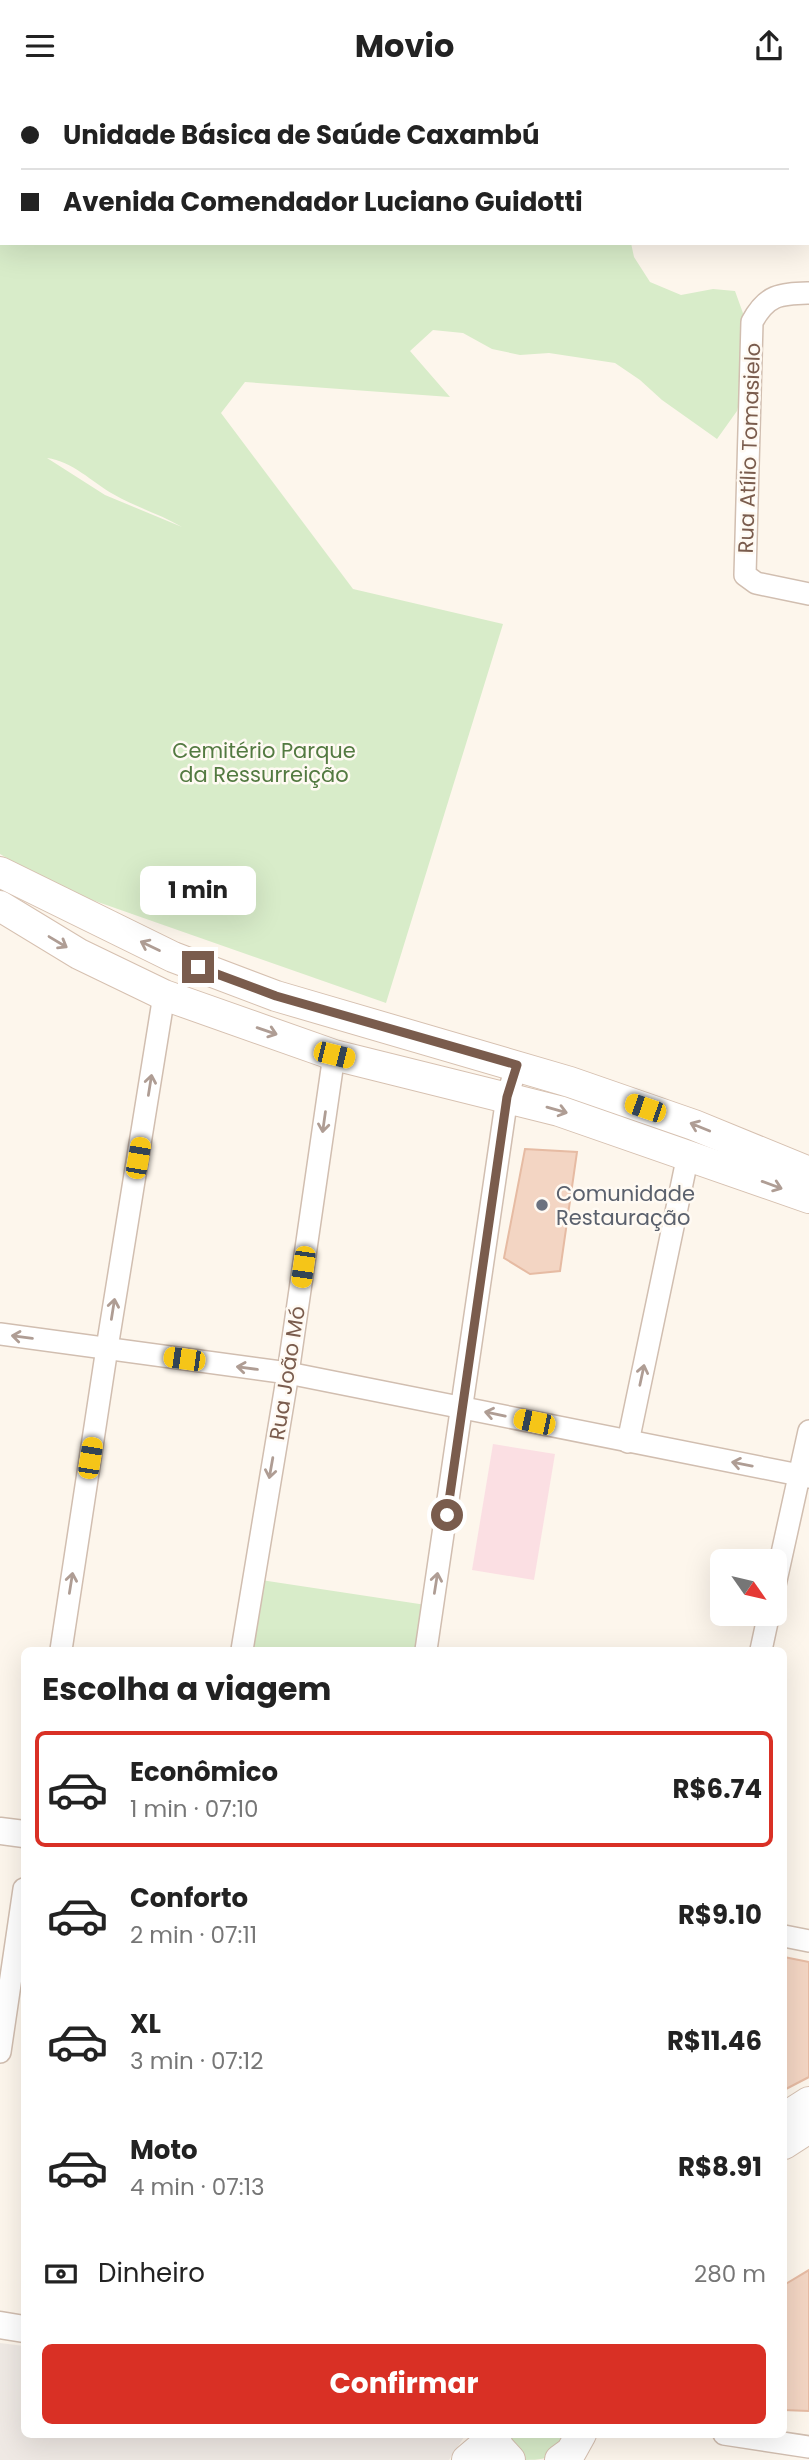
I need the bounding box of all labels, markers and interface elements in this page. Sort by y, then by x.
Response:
text: Movio [355,23,454,68]
icon: menu [21,27,59,65]
icon: share [750,27,788,65]
text: Unidade Básica de Saúde Caxambú [63,117,540,153]
text: Avenida Comendador Luciano Guidotti [63,184,583,220]
street label: Rua Atílio Tomasielo [731,342,767,554]
park label: Cemitério Parque da Ressurreição [172,736,356,789]
callout: 1 min [140,865,256,915]
text: 1 min [168,874,228,906]
one-way arrow [48,935,68,949]
one-way arrow [140,939,161,953]
route end [182,951,214,983]
one-way arrow [255,1026,277,1038]
car [312,1040,357,1070]
one-way arrow [144,1074,157,1097]
car [622,1091,669,1125]
one-way arrow [546,1105,568,1118]
one-way arrow [318,1110,331,1133]
one-way arrow [690,1120,712,1133]
car [125,1135,152,1181]
place label: Comunidade Restauração [556,1179,695,1232]
one-way arrow [761,1179,782,1192]
marker: Comunidade Restauração [534,1197,550,1213]
car [290,1245,317,1289]
one-way arrow [107,1299,120,1321]
street label: Rua João Mó [262,1304,312,1442]
one-way arrow [11,1330,34,1343]
car [162,1346,207,1372]
one-way arrow [236,1361,259,1374]
one-way arrow [636,1364,650,1387]
one-way arrow [484,1407,507,1420]
car [512,1407,557,1437]
car [77,1436,104,1480]
one-way arrow [264,1456,278,1479]
one-way arrow [731,1456,754,1470]
route start [431,1499,463,1531]
north arrow [710,1549,788,1626]
map controls [710,1549,787,1626]
one-way arrow [65,1572,78,1595]
one-way arrow [430,1572,443,1595]
text: Escolha a viagem [42,1666,331,1711]
text: Econômico [130,1754,278,1790]
icon: car [46,1758,109,1821]
text: R$6.74 [673,1771,762,1807]
text: 1 min · 07:10 [130,1793,258,1825]
text: Conforto [130,1880,248,1916]
icon: car [46,1884,109,1947]
text: R$9.10 [678,1897,762,1933]
text: 2 min · 07:11 [130,1919,257,1951]
text: XL [130,2006,161,2042]
icon: car [46,2010,109,2073]
text: R$11.46 [667,2023,762,2059]
text: 3 min · 07:12 [130,2045,263,2077]
text: Moto [130,2132,198,2168]
icon: car [46,2136,109,2199]
text: R$8.91 [678,2149,762,2185]
text: 4 min · 07:13 [130,2171,265,2203]
icon: cash [42,2255,80,2293]
text: Dinheiro [98,2255,205,2291]
text: 280 m [694,2258,766,2290]
button: Confirmar [42,2344,766,2424]

